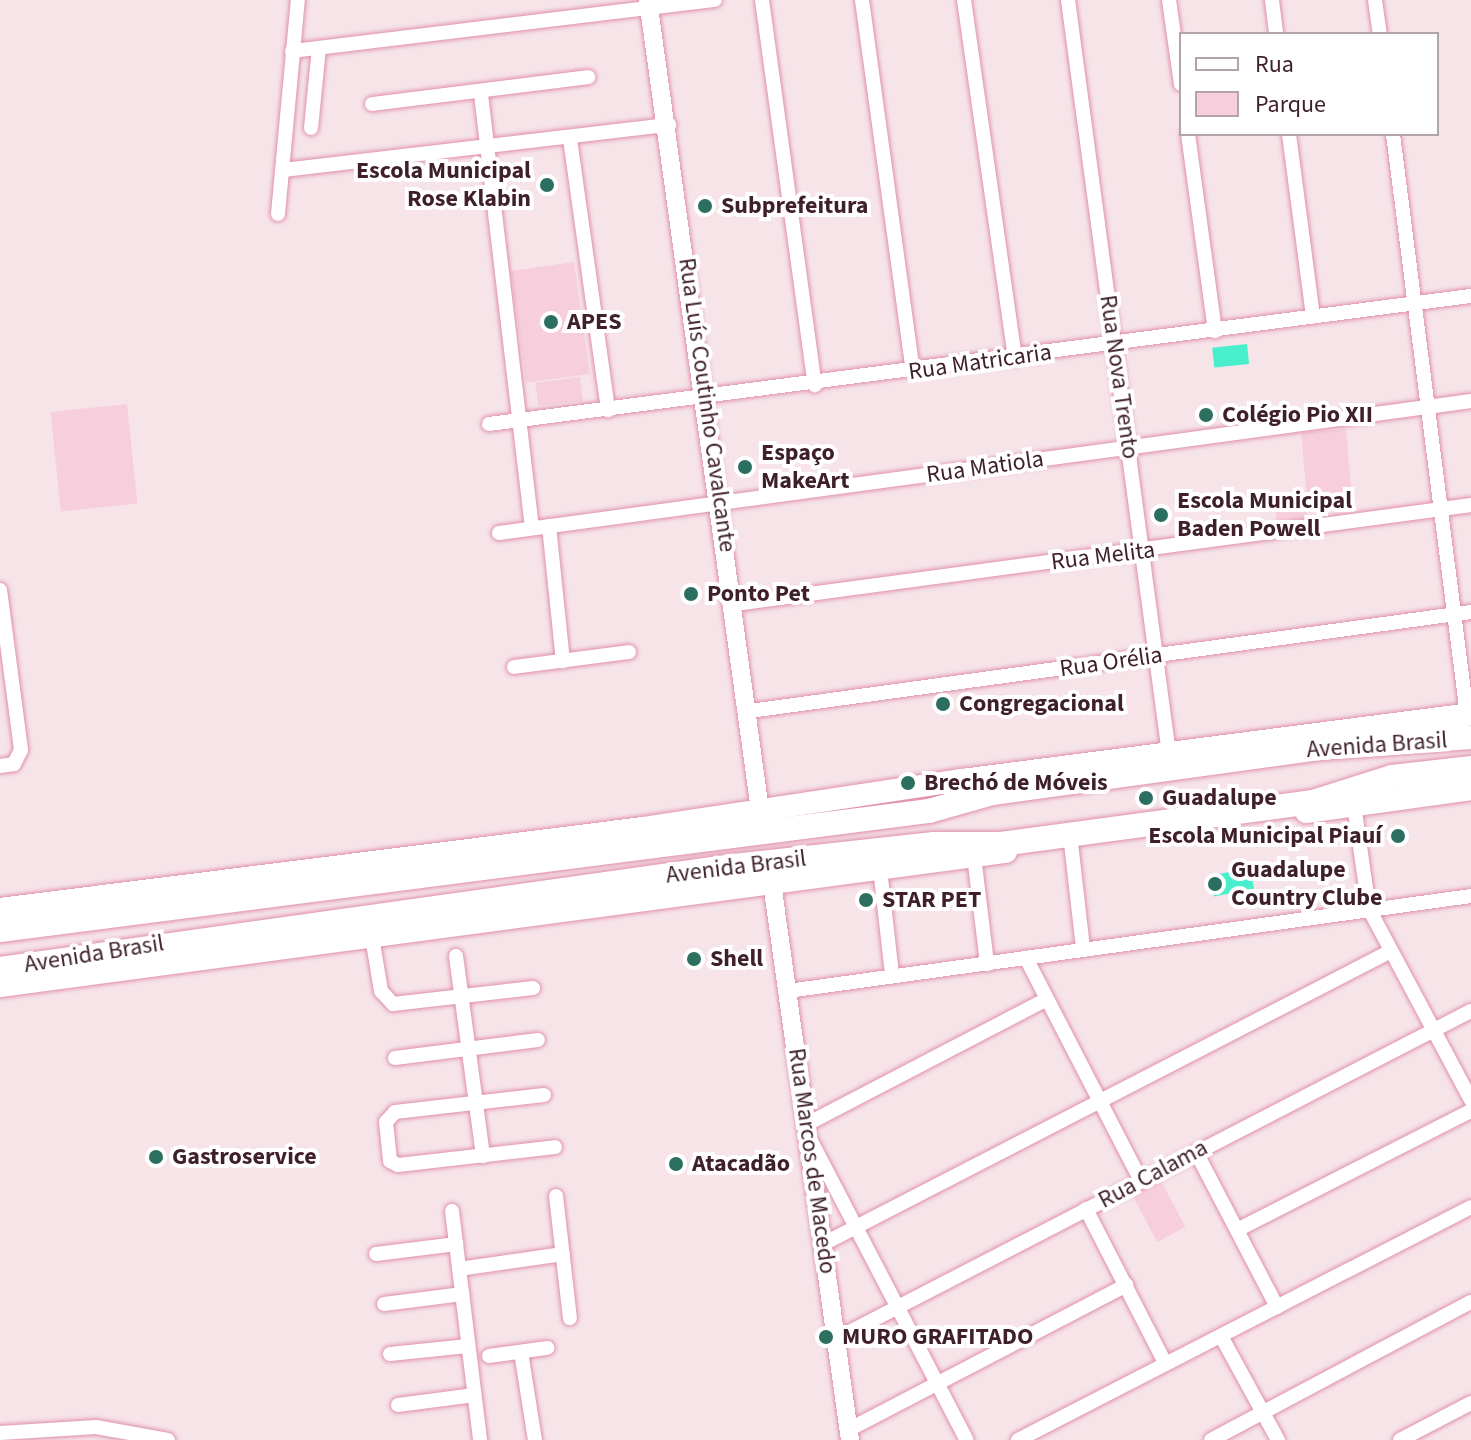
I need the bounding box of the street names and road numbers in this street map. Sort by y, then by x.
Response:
street label: Rua Luís Coutinho Cavalcante [672,256,742,554]
street label: Rua Nova Trento [1093,293,1145,461]
street label: Rua Matricaria [907,338,1053,386]
street label: Rua Matiola [925,445,1045,489]
street label: Rua Melita [1049,535,1157,577]
street label: Rua Orélia [1058,641,1164,683]
street label: Avenida Brasil [1306,726,1448,764]
street label: Avenida Brasil [664,844,808,890]
street label: Avenida Brasil [22,929,166,979]
street label: Rua Marcos de Macedo [782,1046,842,1276]
street label: Rua Calama [1093,1133,1213,1215]

